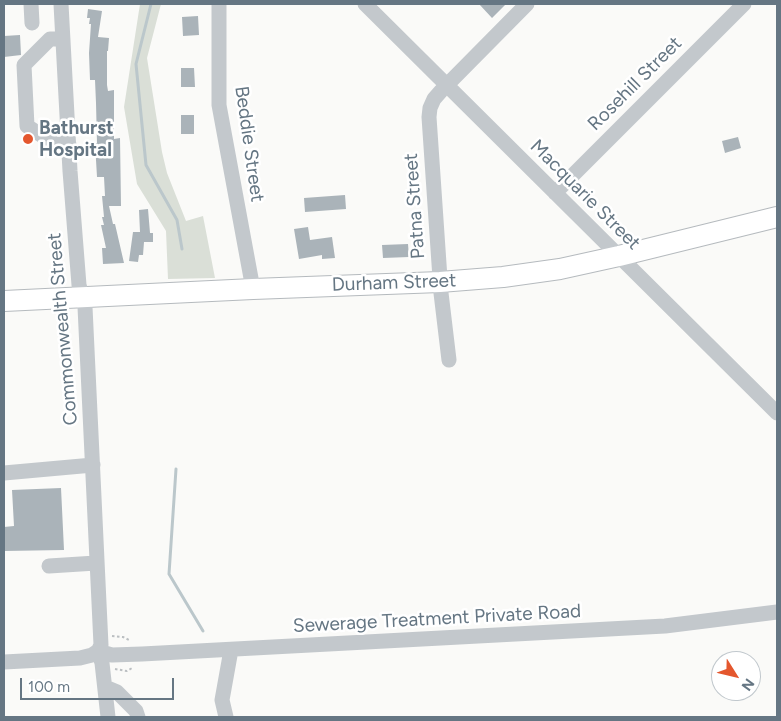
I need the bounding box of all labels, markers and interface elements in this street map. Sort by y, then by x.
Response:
street label: Rosehill Street [583,32,687,136]
street label: Beddie Street [230,85,268,203]
place label: Bathurst Hospital [39,117,114,161]
marker: Bathurst Hospital [21,132,35,146]
street label: Macquarie Street [525,135,645,255]
street label: Patna Street [400,152,430,260]
street label: Commonwealth Street [43,232,83,426]
street label: Durham Street [331,269,457,297]
street label: Sewerage Treatment Private Road [292,600,582,638]
north arrow [711,651,761,701]
scale bar [22,668,176,700]
text: N [738,675,758,694]
text: 100 m [28,678,70,696]

